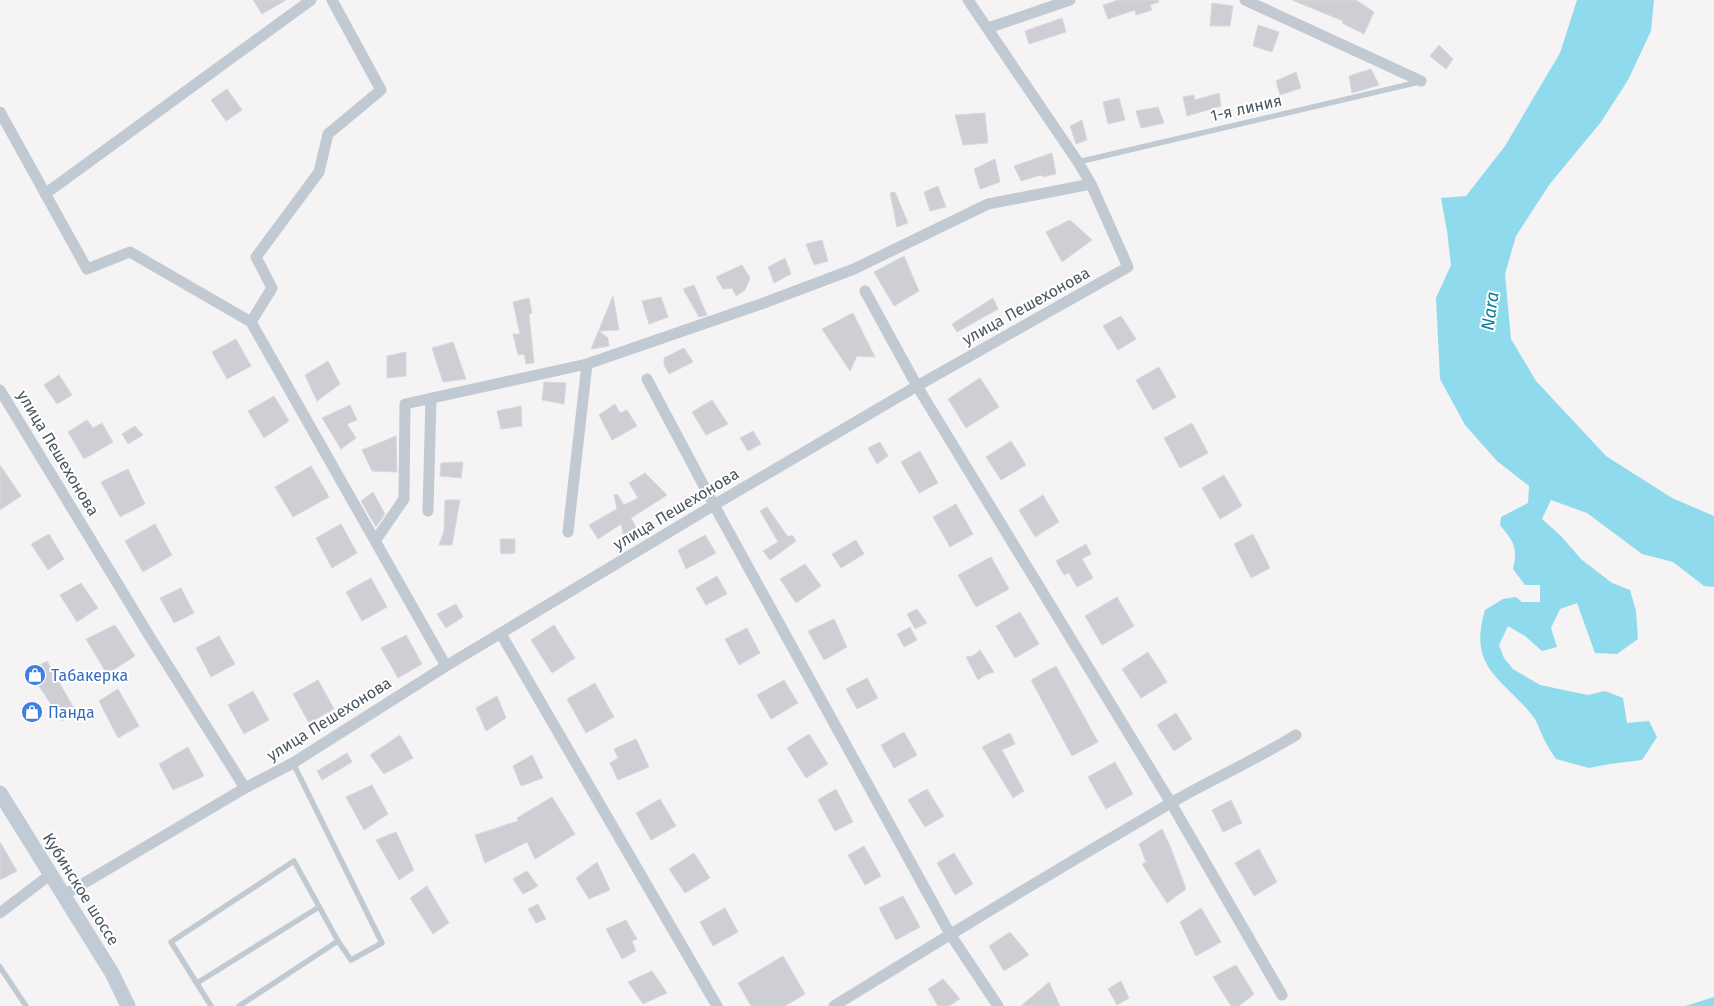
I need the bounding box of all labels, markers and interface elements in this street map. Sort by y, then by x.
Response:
street label: 1-я линия [1208,91,1284,125]
street label: улица Пешехонова [959,263,1093,349]
water label: Nara [1476,290,1504,332]
street label: улица Пешехонова [13,387,103,519]
street label: улица Пешехонова [610,464,742,554]
shop icon: Табакерка [23,663,47,687]
place label: Табакерка [51,666,128,685]
street label: улица Пешехонова [263,673,395,765]
shop icon: Панда [20,700,44,724]
place label: Панда [48,703,95,722]
street label: Кубинское шоссе [39,829,123,949]

